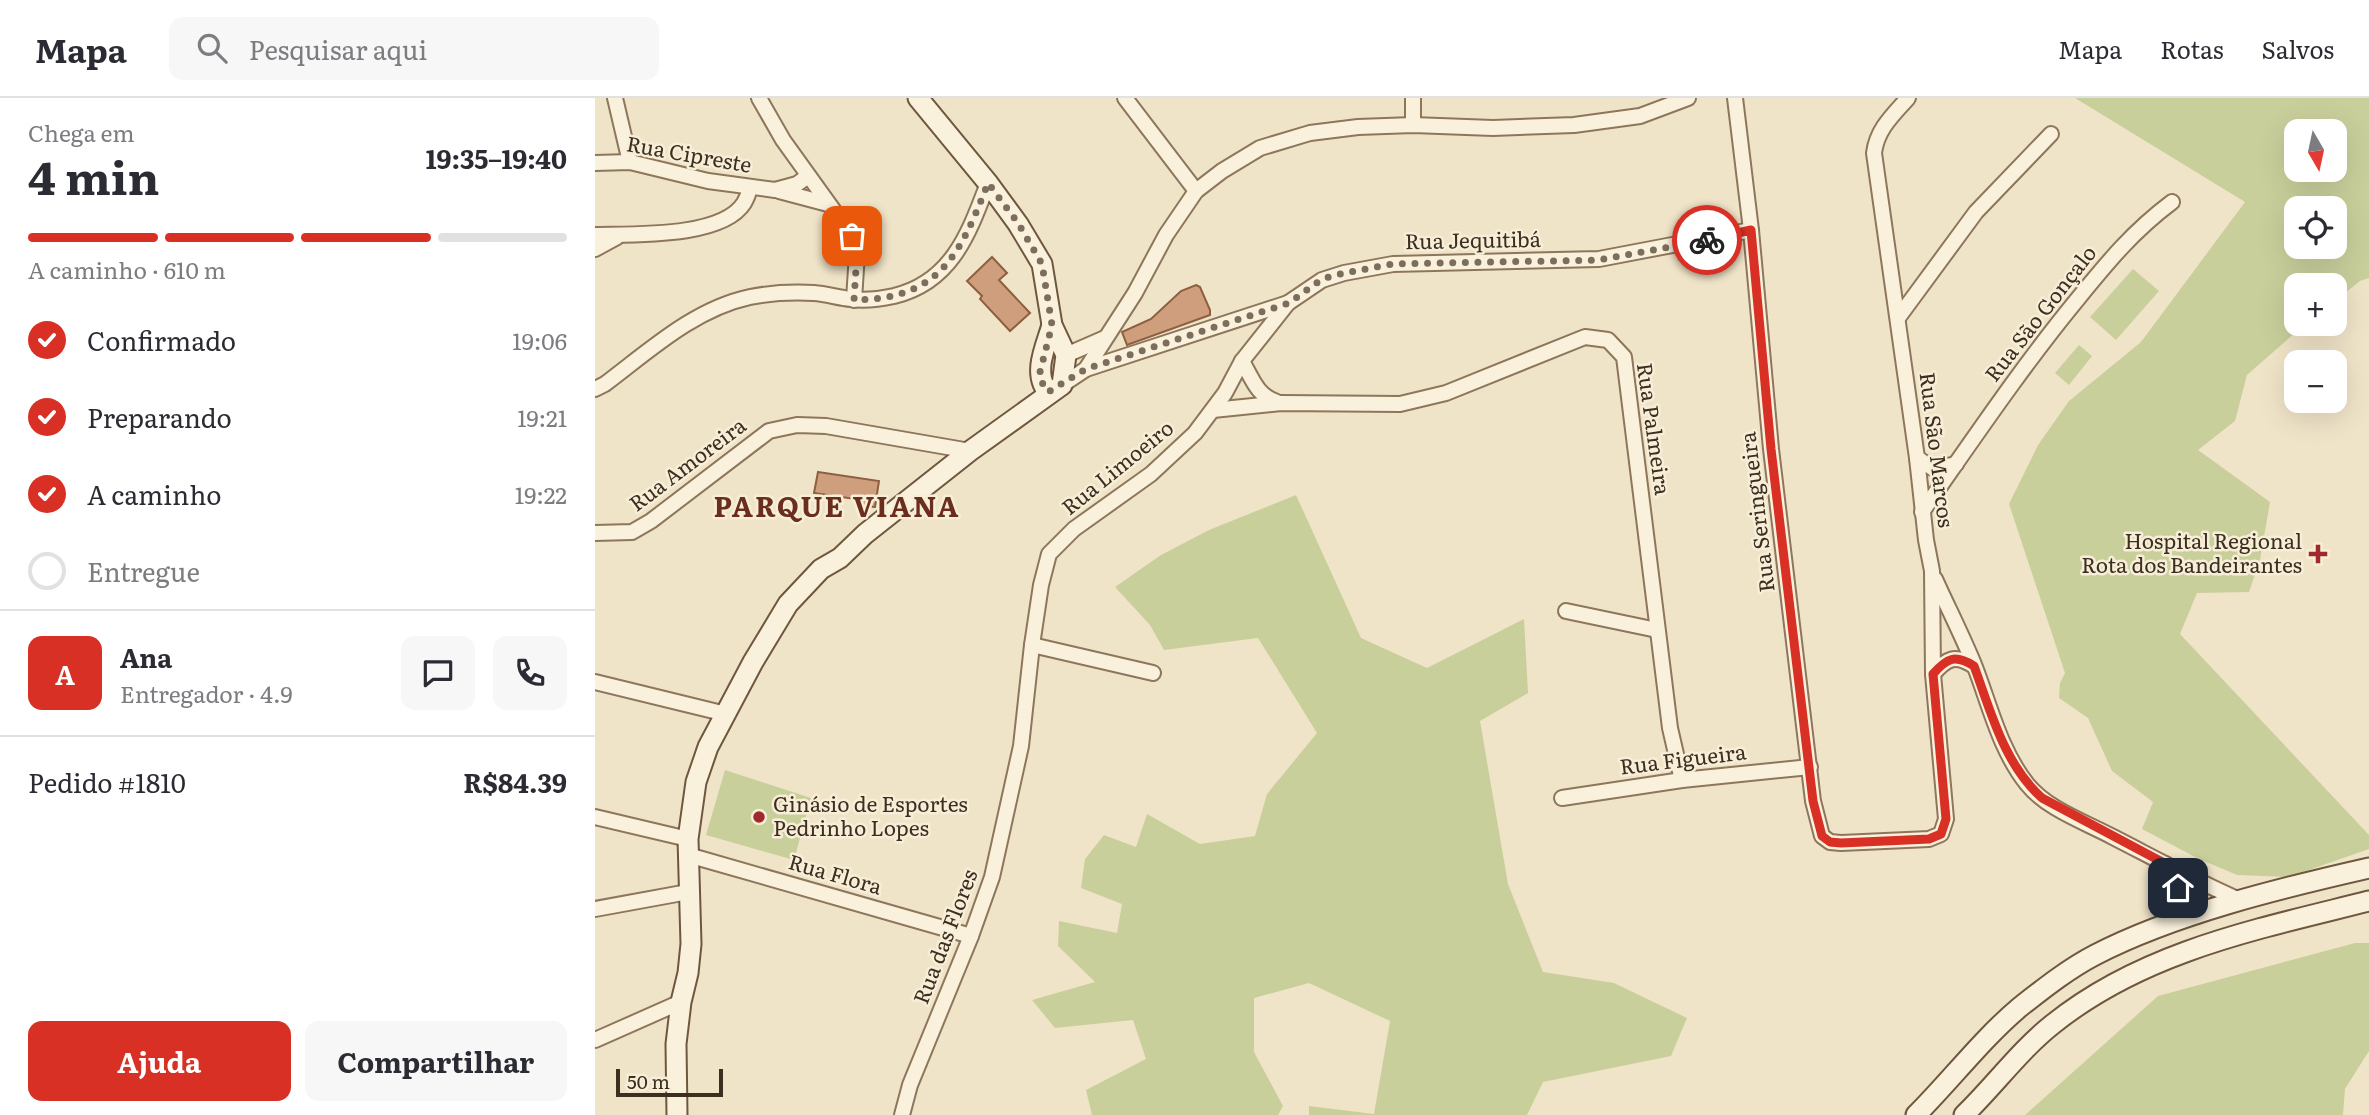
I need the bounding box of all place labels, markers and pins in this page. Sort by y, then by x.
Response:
pin [822,206,882,266]
place label: Hospital Regional Rota dos Bandeirantes [2081,524,2302,579]
marker: Hospital Regional Rota dos Bandeirantes [2308,544,2328,564]
place label: Ginásio de Esportes Pedrinho Lopes [773,787,968,842]
marker: Ginásio de Esportes Pedrinho Lopes [751,809,767,825]
pin [2148,858,2208,918]

